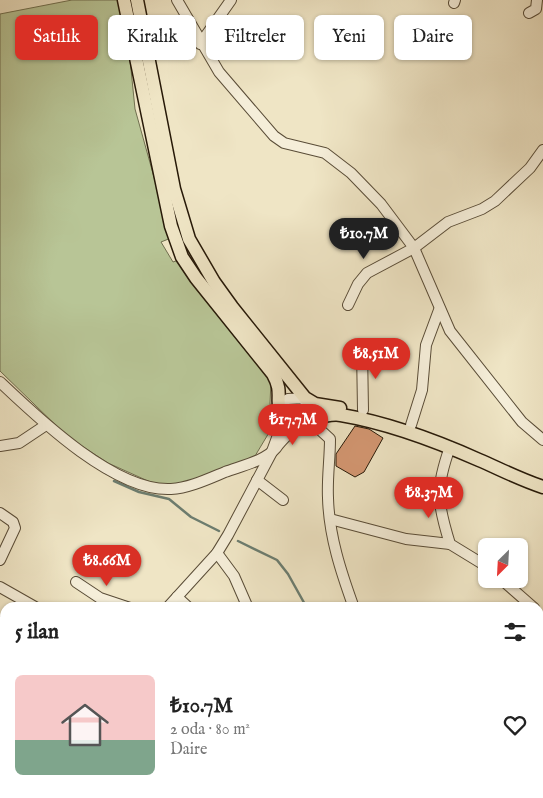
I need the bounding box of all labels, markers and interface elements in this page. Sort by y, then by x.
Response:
chip: Satılık [15,15,98,60]
chip: Kiralık [108,15,196,60]
chip: Filtreler [206,15,304,60]
chip: Yeni [314,15,384,60]
chip: Daire [394,15,472,60]
pin: ₺10.7M [323,218,405,260]
text: ₺10.7M [340,224,388,244]
pin: ₺8.51M [335,338,417,380]
text: ₺8.51M [353,344,399,364]
pin: ₺17.7M [252,404,334,446]
text: ₺17.7M [269,410,317,430]
pin: ₺8.37M [388,476,470,519]
text: ₺8.37M [405,483,453,503]
north arrow [478,538,528,588]
map controls [478,538,528,588]
pin: ₺8.66M [66,544,148,587]
text: ₺8.66M [83,551,131,571]
icon: filters [501,618,529,646]
text: 5 ilan [15,619,59,646]
text: ₺10.7M [170,693,233,720]
icon: home [55,695,115,755]
icon: heart [501,711,529,739]
text: 2 oda · 80 m² [170,720,250,740]
text: Daire [170,740,207,760]

